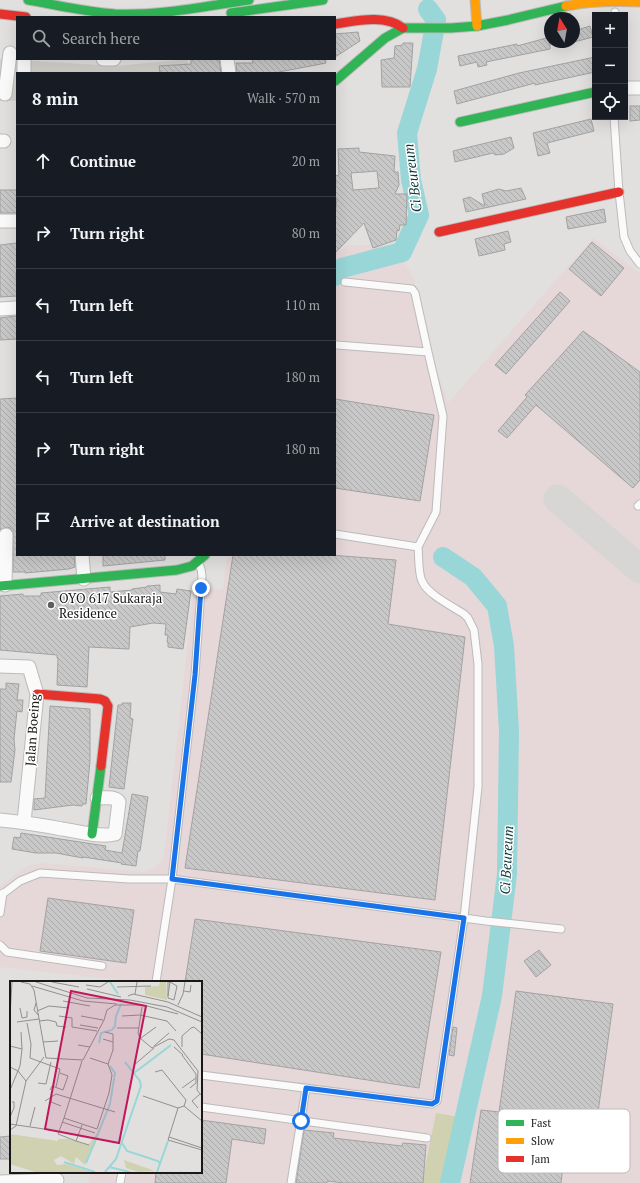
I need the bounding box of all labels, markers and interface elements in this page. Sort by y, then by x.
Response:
north arrow [544,12,580,48]
map controls [592,12,628,120]
button: + [592,12,628,48]
search box [16,16,336,60]
icon: search [30,27,52,49]
text: Search here [62,28,140,48]
button: − [592,48,628,84]
button: locate [592,84,628,120]
text: 8 min [32,87,79,110]
text: Walk · 570 m [247,89,320,107]
water label: Ci Beureum [398,143,426,213]
icon: ahead [32,150,54,172]
text: Continue [70,151,136,171]
text: 20 m [292,152,320,170]
icon: right [32,222,54,244]
text: Turn right [70,223,145,243]
text: 80 m [292,224,320,242]
icon: left [32,294,54,316]
text: Turn left [70,295,134,315]
text: 110 m [285,296,320,314]
icon: left [32,366,54,388]
text: Turn left [70,367,134,387]
text: 180 m [285,368,320,386]
icon: right [32,438,54,460]
text: Turn right [70,439,145,459]
text: 180 m [285,440,320,458]
icon: arrive [32,510,54,532]
text: Arrive at destination [70,511,220,531]
route end [192,579,210,597]
place label: OYO 617 Sukaraja Residence [59,589,163,622]
marker: OYO 617 Sukaraja Residence [46,600,56,610]
street label: Jalan Boeing [20,693,44,767]
water label: Ci Beureum [495,825,517,895]
inset map [10,981,202,1173]
legend [498,1109,630,1173]
route start [292,1112,310,1130]
text: Fast [531,1116,551,1130]
text: Slow [531,1134,555,1148]
text: Jam [531,1152,550,1166]

